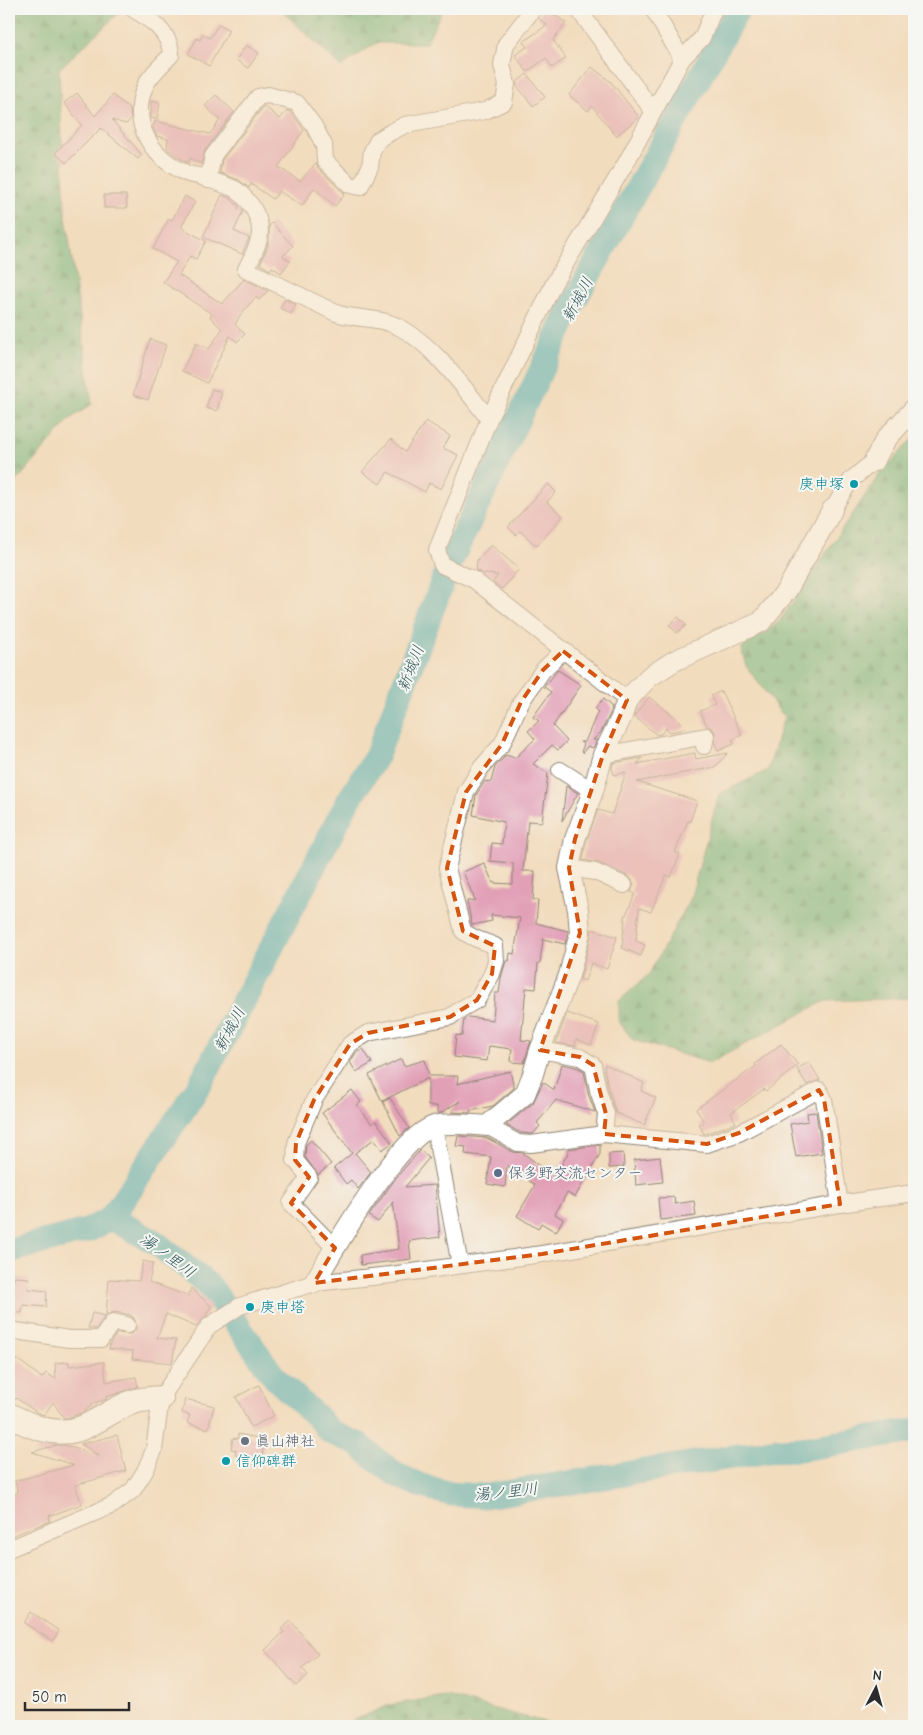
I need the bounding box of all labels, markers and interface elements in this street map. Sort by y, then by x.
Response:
water label: 新城川 [559,274,597,325]
place label: 庚申塚 [799,475,844,493]
marker: 庚申塚 [848,478,860,490]
water label: 新城川 [394,643,428,694]
water label: 新城川 [211,1004,249,1055]
place label: 保多野交流センター [508,1164,642,1182]
marker: 保多野交流センター [492,1167,504,1179]
water label: 湯ノ里川 [136,1230,199,1282]
place label: 庚申塔 [260,1298,305,1316]
marker: 庚申塔 [244,1301,256,1313]
place label: 眞山神社 [255,1432,315,1450]
marker: 眞山神社 [239,1435,251,1447]
place label: 信仰碑群 [236,1452,296,1470]
marker: 信仰碑群 [220,1455,232,1467]
water label: 湯ノ里川 [473,1480,539,1504]
north arrow [850,1662,900,1712]
text: N [872,1667,883,1684]
scale bar [25,1680,129,1712]
text: 50 m [32,1688,67,1706]

